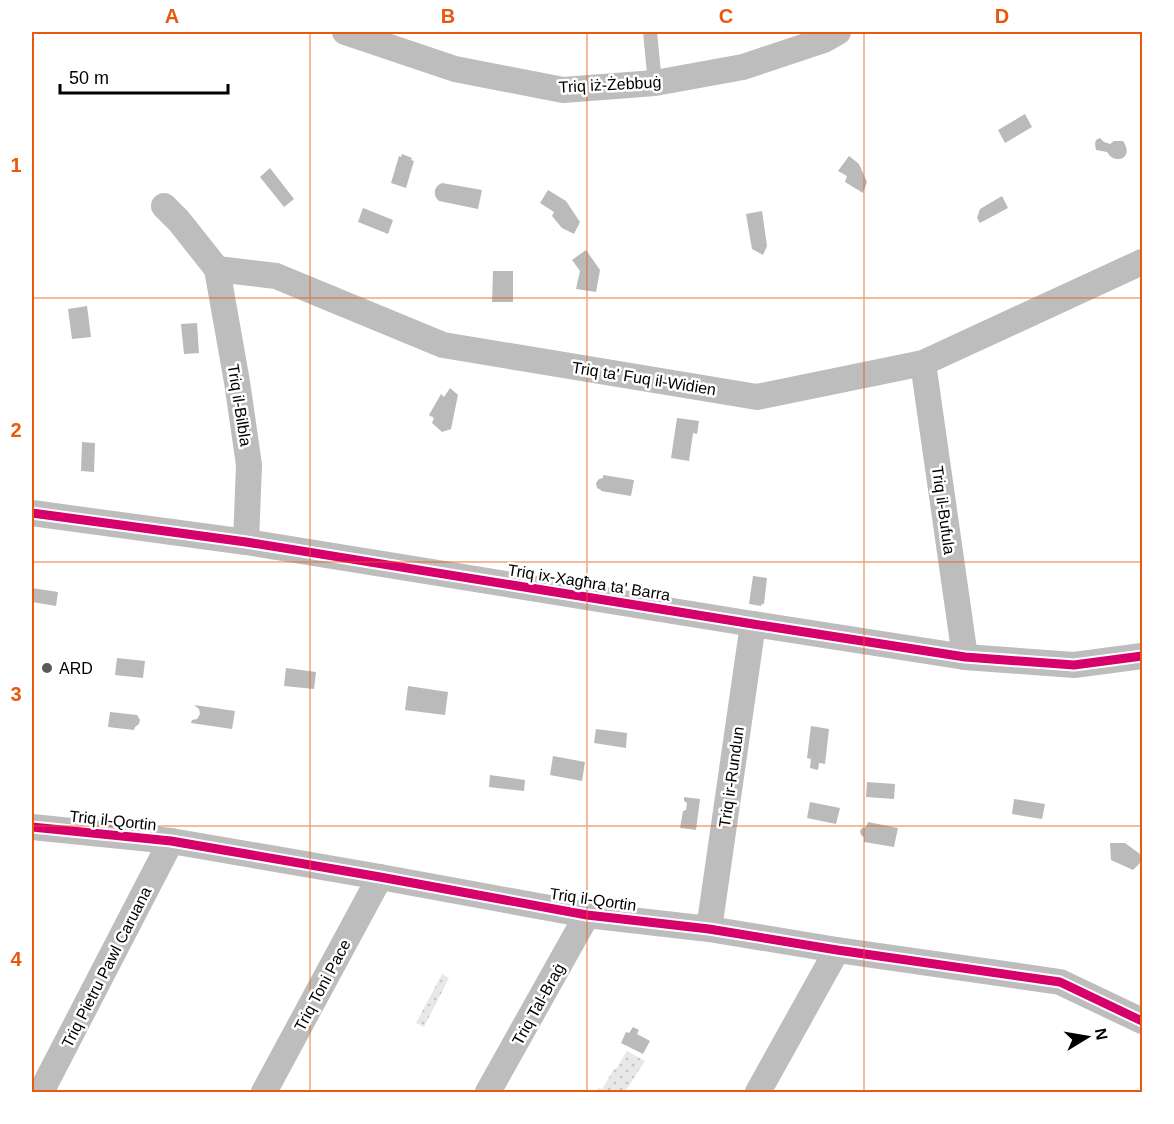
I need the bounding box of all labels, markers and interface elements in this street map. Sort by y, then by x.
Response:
text: A [165,5,179,27]
text: B [441,5,455,27]
text: C [719,5,733,27]
text: D [995,5,1009,27]
scale bar [60,57,228,95]
text: 50 m [69,68,109,88]
street label: Triq iż-Żebbuġ [558,72,662,96]
text: 1 [10,154,22,176]
street label: Triq ta' Fuq il-Widien [571,359,717,398]
street label: Triq il-Bilbla [225,363,254,447]
text: 2 [10,419,22,441]
street label: Triq il-Bufula [929,465,958,556]
street label: Triq ix-Xagħra ta' Barra [506,561,671,604]
place label: ARD [59,660,93,677]
marker: ARD [40,661,54,675]
text: 3 [10,683,22,705]
street label: Triq ir-Rundun [716,726,747,829]
street label: Triq il-Qortin [69,807,157,834]
street label: Triq Pietru Pawl Caruana [58,884,155,1050]
street label: Triq il-Qortin [548,885,637,914]
street label: Triq Toni Pace [291,936,354,1034]
text: 4 [10,948,22,970]
street label: Triq Tal-Braġ [509,960,568,1048]
north arrow [1057,1007,1117,1067]
text: N [1092,1027,1111,1042]

